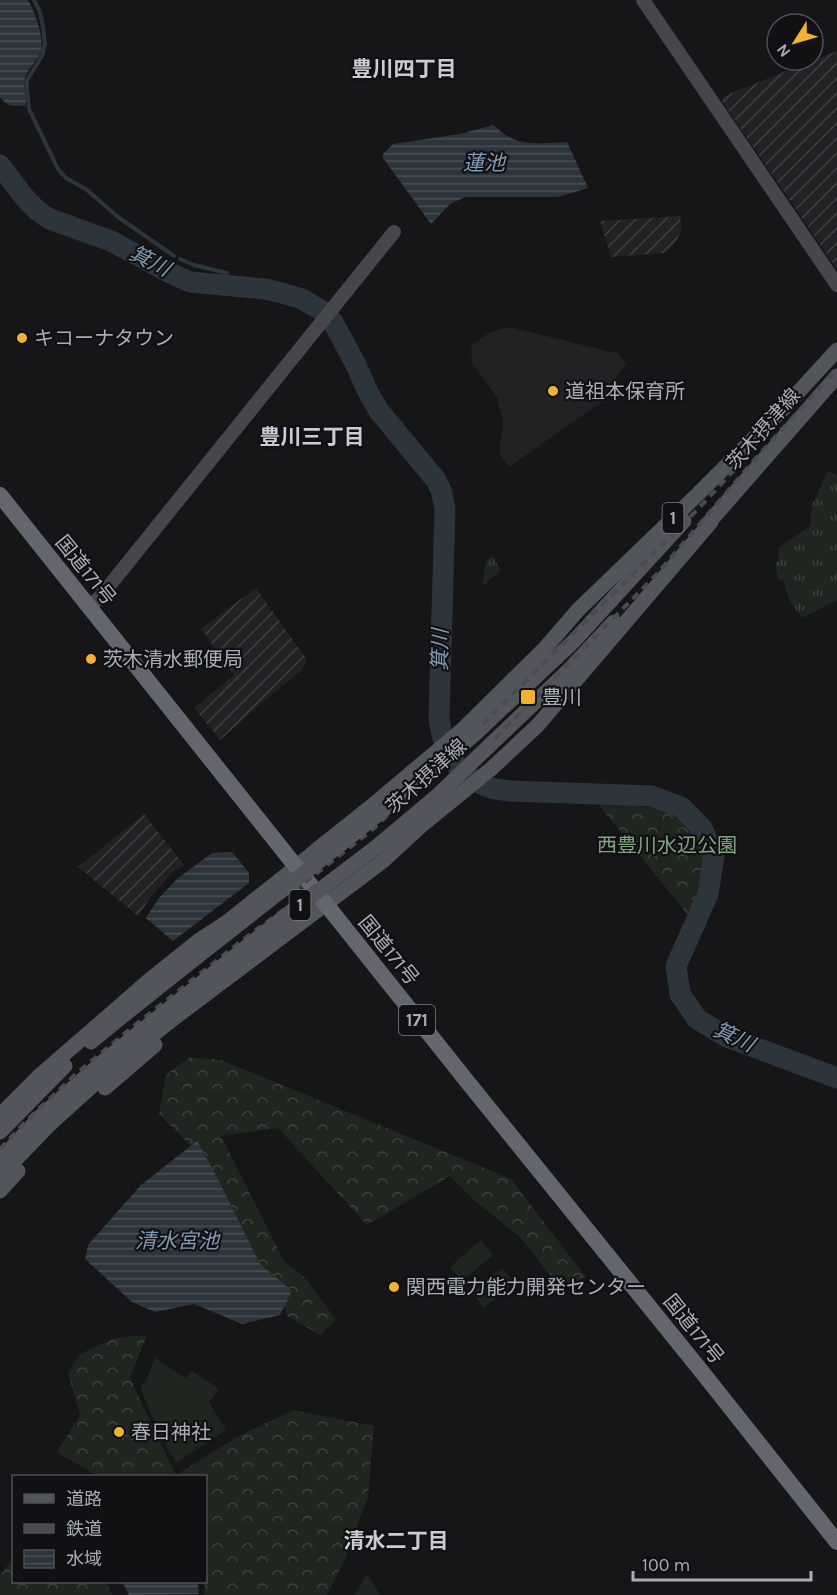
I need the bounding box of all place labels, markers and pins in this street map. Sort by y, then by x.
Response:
place label: キコーナタウン [34,327,174,350]
marker: キコーナタウン [15,331,29,345]
place label: 道祖本保育所 [565,380,685,403]
marker: 道祖本保育所 [546,384,560,398]
place label: 茨木清水郵便局 [103,648,243,671]
marker: 茨木清水郵便局 [84,652,98,666]
place label: 豊川 [542,686,582,709]
marker: 豊川 [519,688,537,706]
place label: 関西電力能力開発センター [406,1276,646,1299]
marker: 関西電力能力開発センター [387,1280,401,1294]
place label: 春日神社 [131,1421,211,1444]
marker: 春日神社 [112,1425,126,1439]

